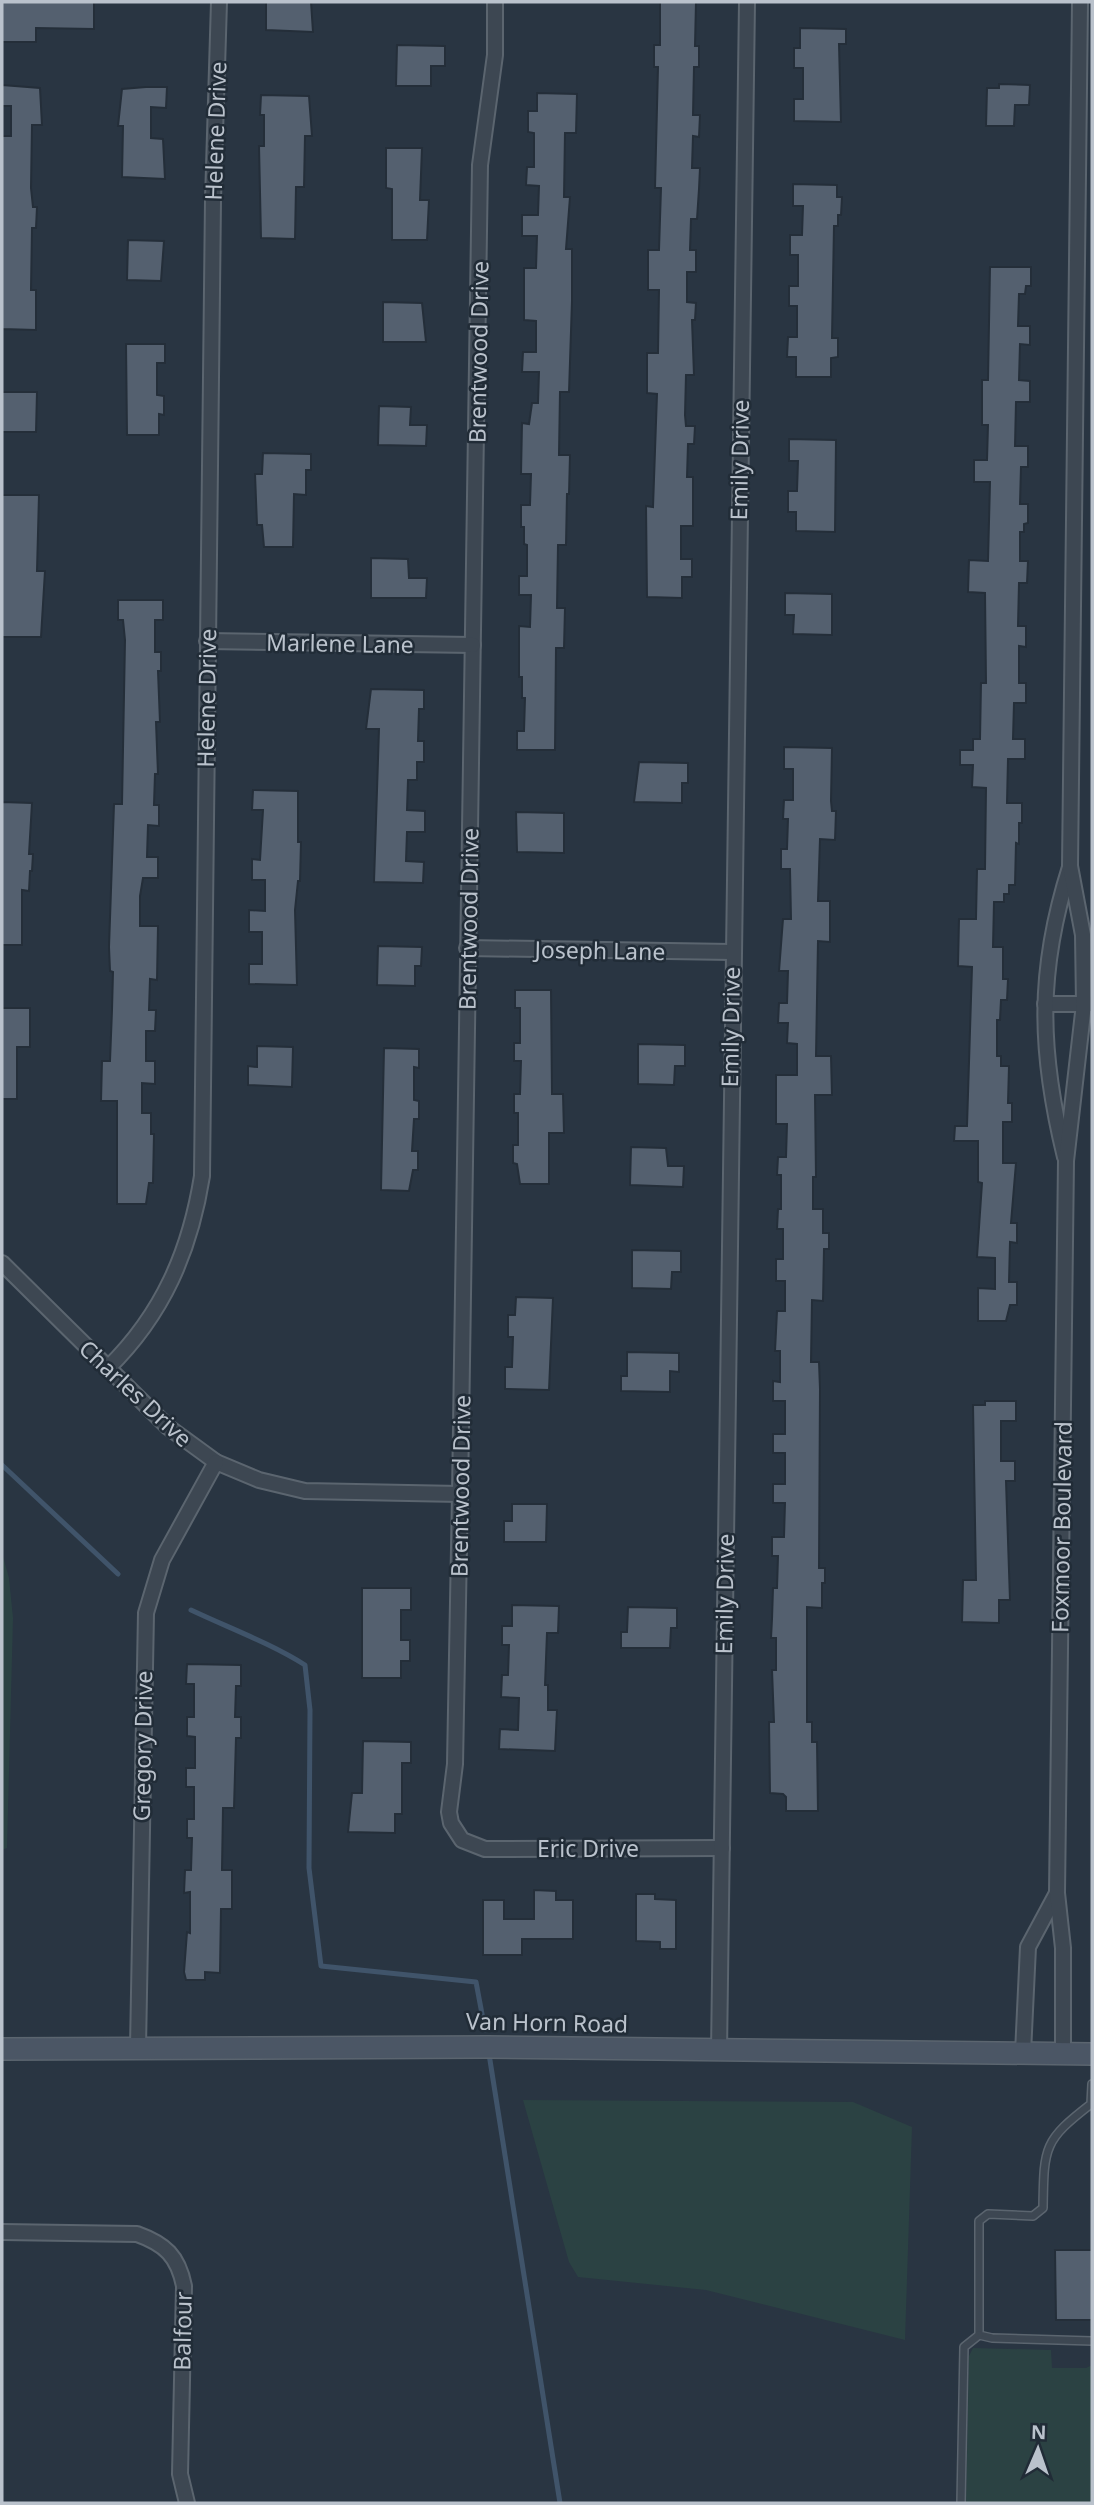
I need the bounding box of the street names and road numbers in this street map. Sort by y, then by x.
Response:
street label: Helene Drive [197,61,233,201]
street label: Brentwood Drive [460,261,496,443]
street label: Emily Drive [722,399,756,521]
street label: Marlene Lane [266,626,414,660]
street label: Helene Drive [189,628,223,768]
street label: Brentwood Drive [450,828,486,1010]
street label: Joseph Lane [532,933,666,967]
street label: Emily Drive [713,966,747,1088]
street label: Charles Drive [72,1332,200,1454]
street label: Brentwood Drive [442,1395,478,1577]
street label: Foxmoor Boulevard [1043,1421,1079,1633]
street label: Emily Drive [707,1533,741,1655]
street label: Gregory Drive [125,1670,159,1822]
street label: Eric Drive [537,1832,639,1864]
street label: Van Horn Road [466,2005,628,2039]
street label: Balfour [165,2291,199,2371]

